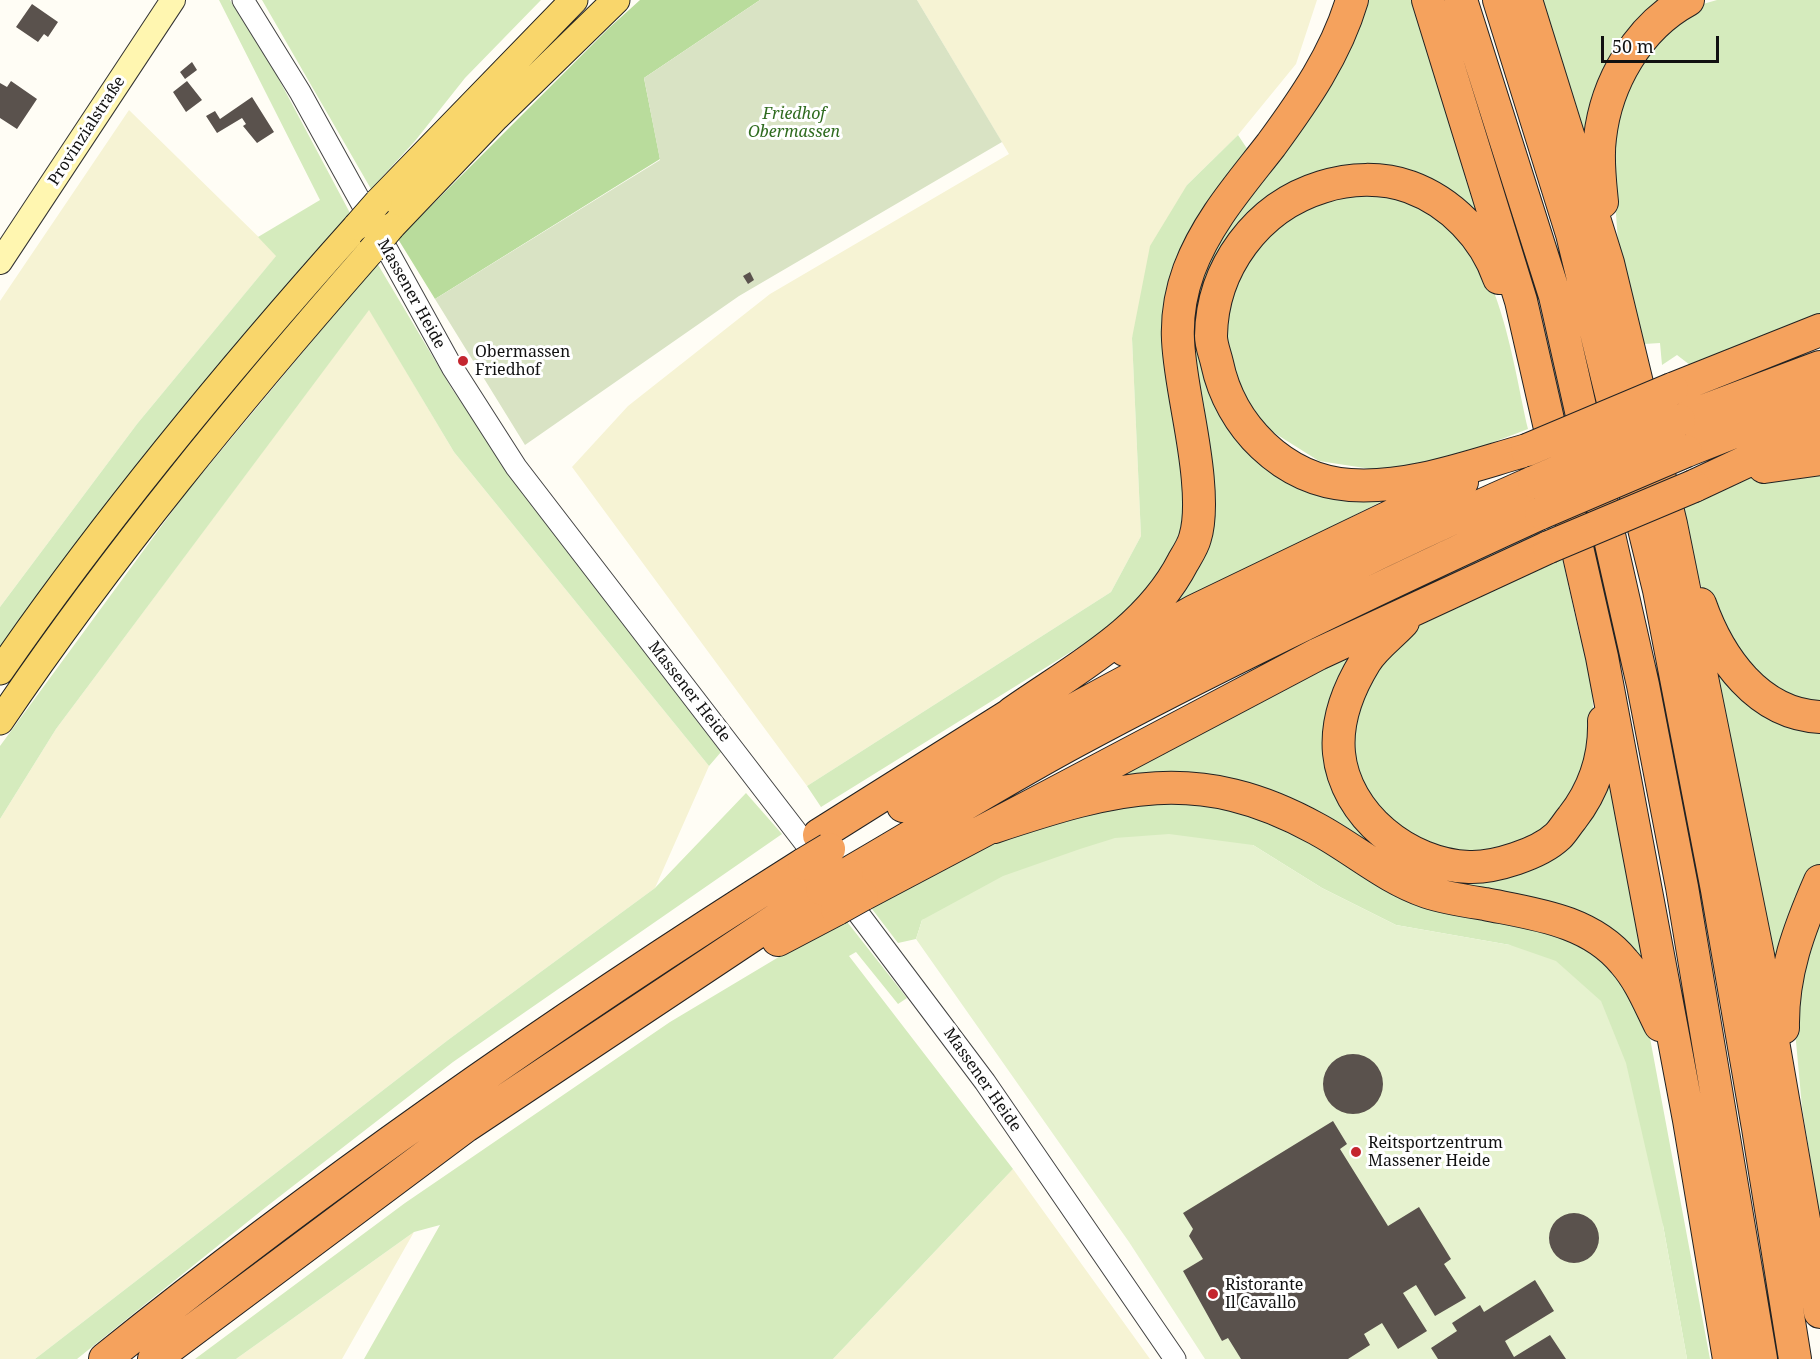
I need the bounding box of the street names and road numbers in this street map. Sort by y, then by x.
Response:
street label: Provinzialstraße [45,73,129,189]
street label: Massener Heide [373,236,449,352]
street label: Massener Heide [644,638,734,746]
street label: Massener Heide [939,1024,1025,1136]

